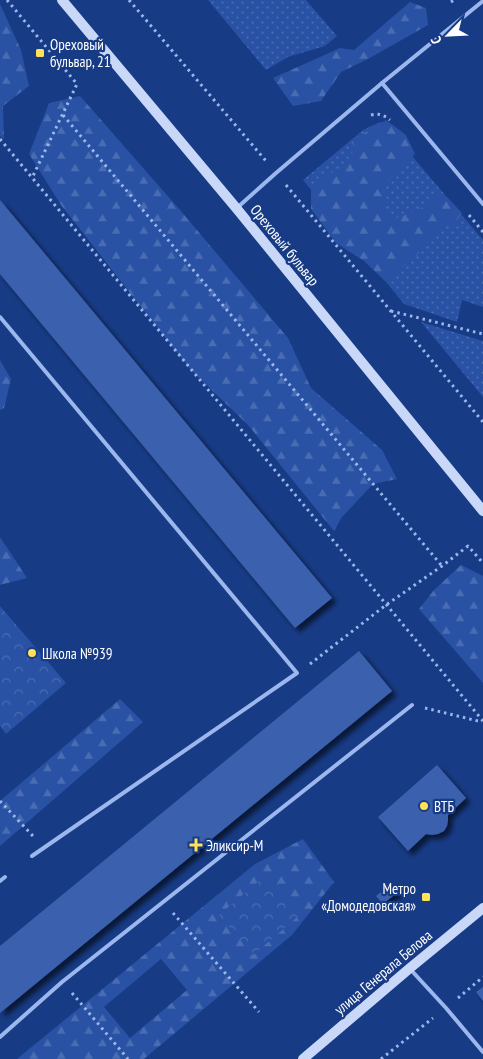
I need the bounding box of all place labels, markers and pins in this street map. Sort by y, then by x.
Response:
place label: Ореховый бульвар, 21 [50,35,111,71]
marker: Ореховый бульвар, 21 [34,47,46,59]
place label: Школа №939 [42,644,113,663]
marker: Школа №939 [26,647,38,659]
place label: ВТБ [434,797,454,816]
marker: ВТБ [418,800,430,812]
place label: Эликсир-М [206,836,263,855]
marker: Эликсир-М [190,839,202,851]
place label: Метро «Домодедовская» [321,879,416,915]
marker: Метро «Домодедовская» [420,891,432,903]

